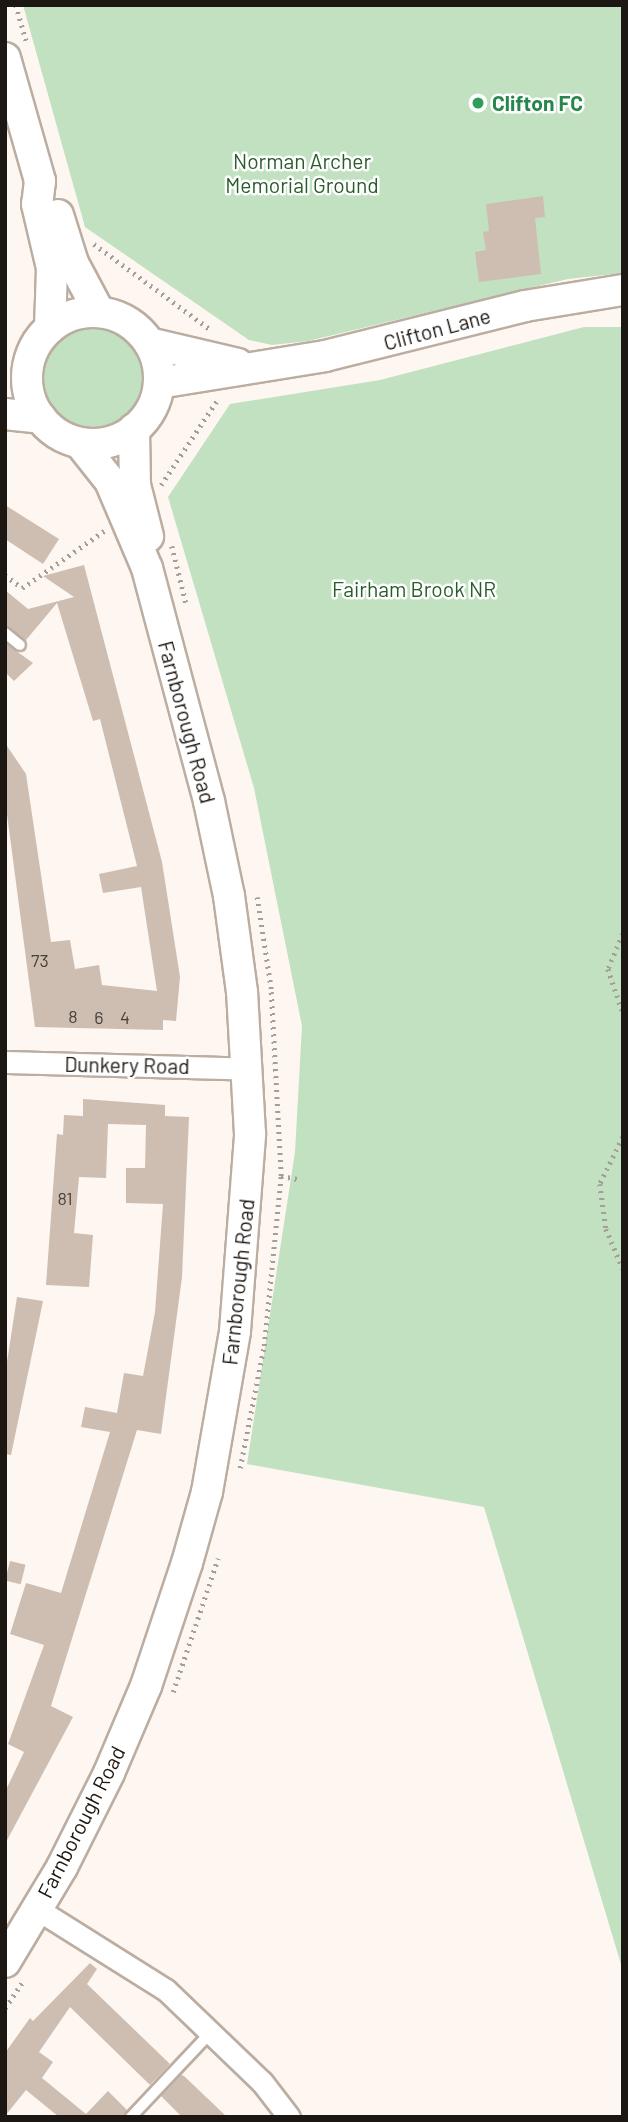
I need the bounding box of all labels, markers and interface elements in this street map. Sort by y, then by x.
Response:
place label: Clifton FC [492,90,583,116]
marker: Clifton FC [470,95,486,111]
park label: Norman Archer Memorial Ground [225,148,379,198]
street label: Clifton Lane [381,303,493,355]
park label: Fairham Brook NR [332,576,496,602]
street label: Farnborough Road [153,638,221,806]
house number: 73 [31,949,49,971]
house number: 8 [68,1005,78,1027]
house number: 6 [94,1006,104,1028]
house number: 4 [120,1006,130,1028]
street label: Dunkery Road [64,1051,190,1079]
house number: 81 [57,1187,73,1209]
street label: Farnborough Road [217,1198,259,1366]
street label: Farnborough Road [32,1742,130,1902]

